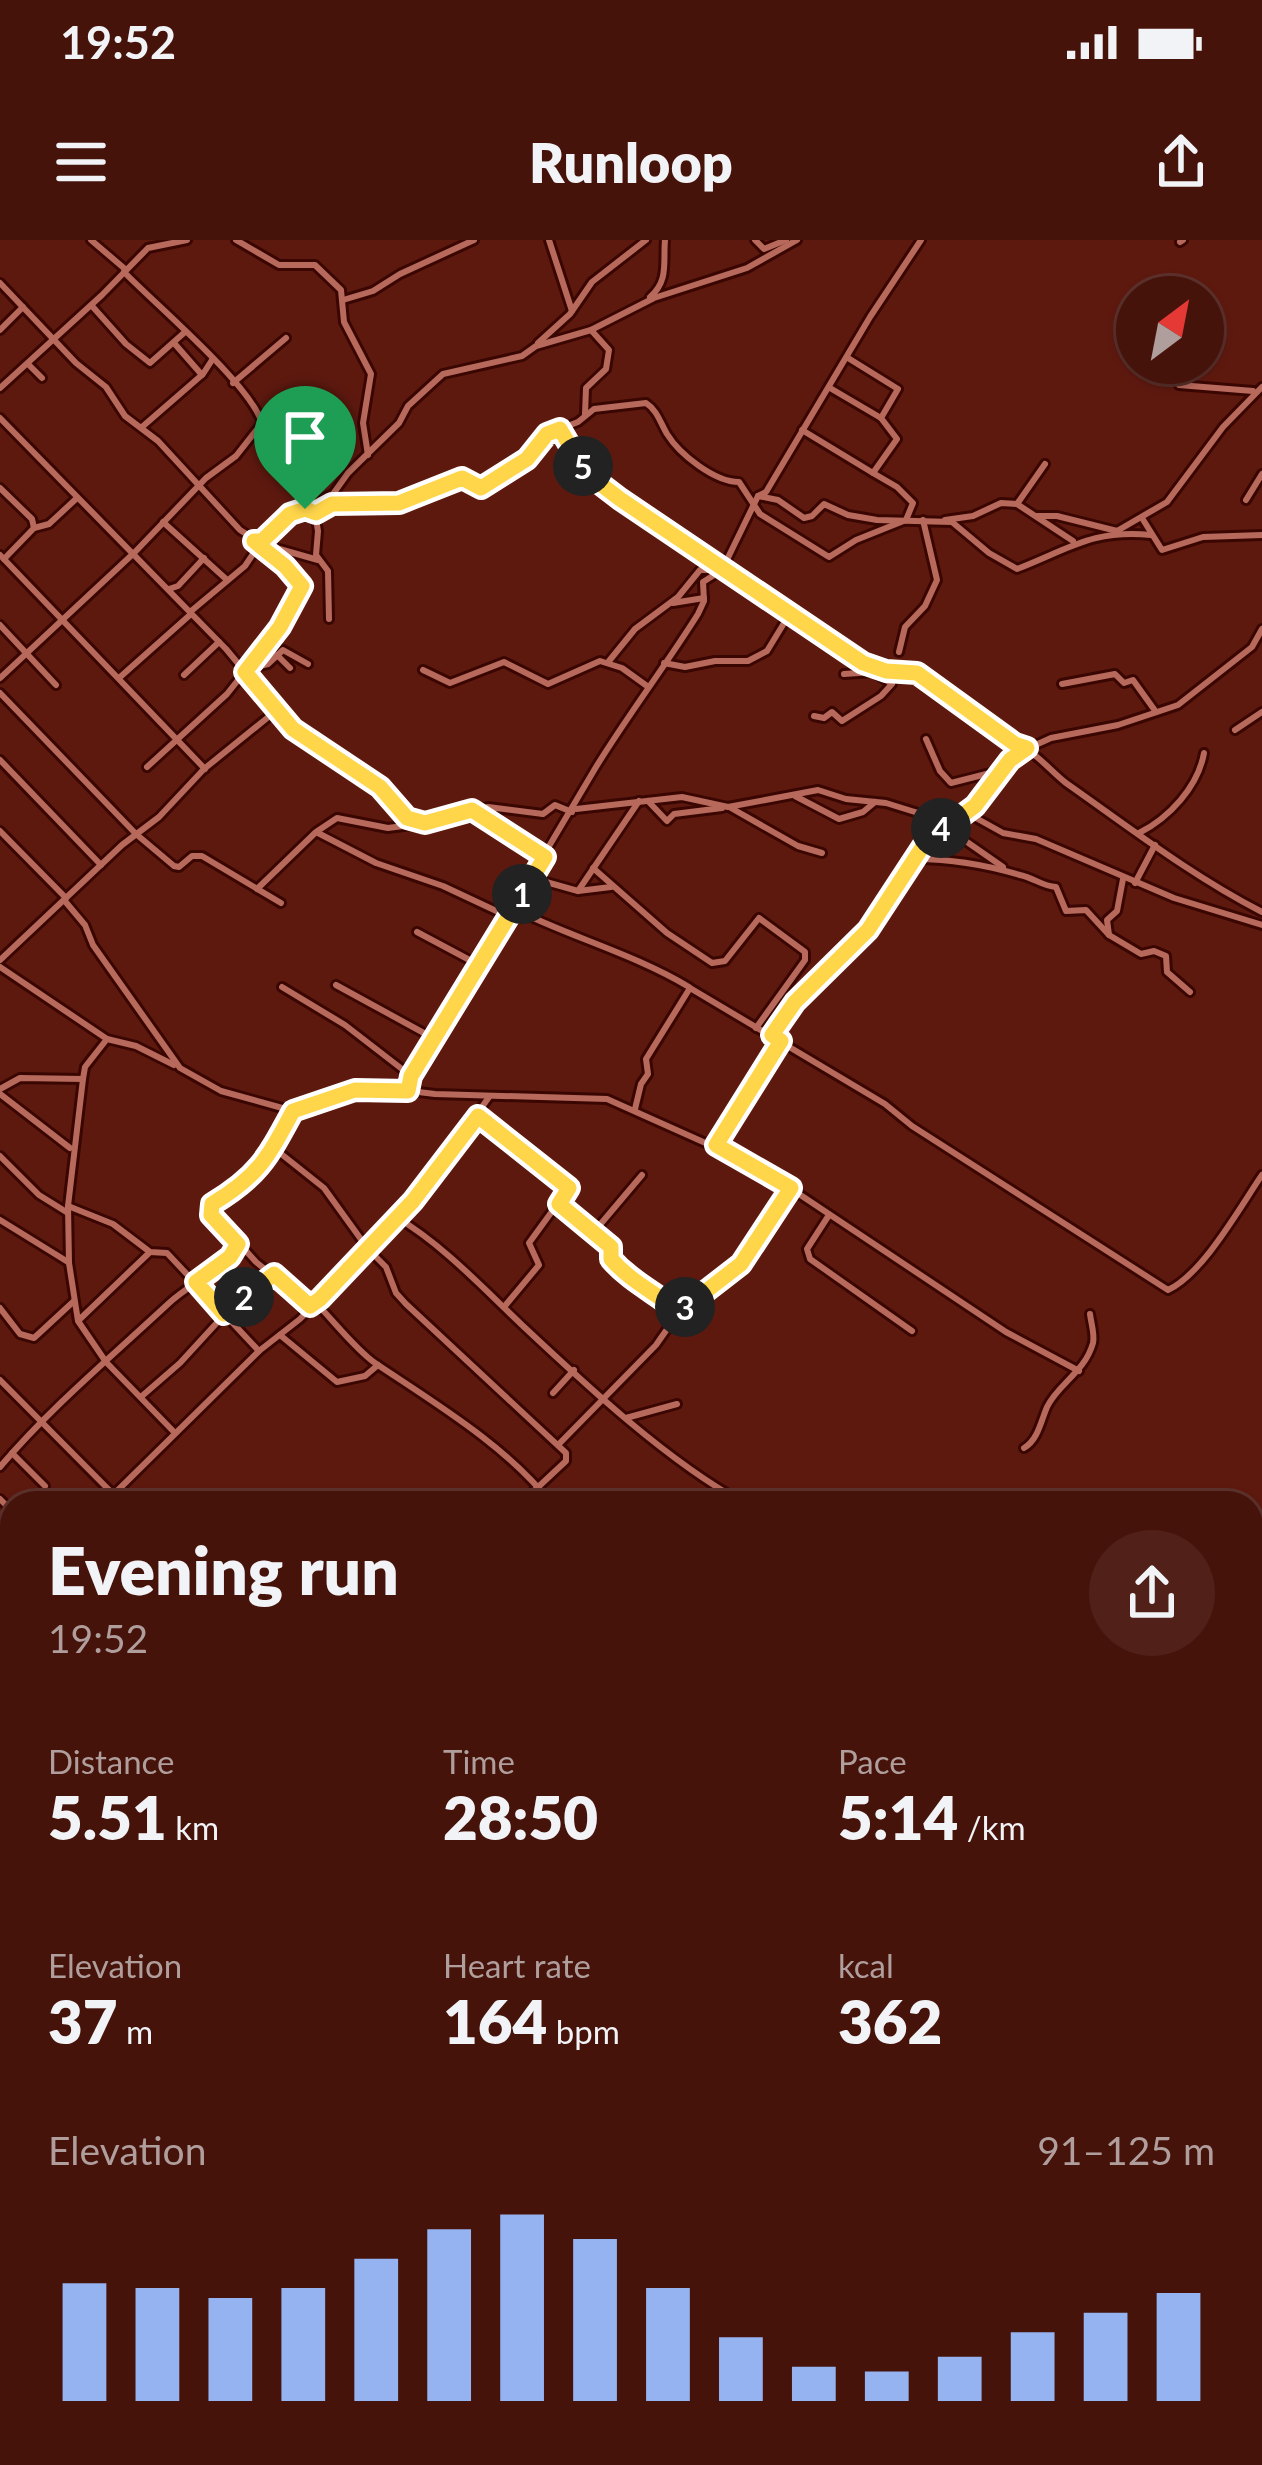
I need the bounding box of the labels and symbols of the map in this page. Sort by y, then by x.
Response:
north arrow [1116,276,1224,384]
pin [254,386,356,509]
pin: 5 [553,436,613,496]
pin: 4 [911,798,971,858]
pin: 1 [492,864,552,924]
pin: 2 [214,1267,274,1327]
pin: 3 [655,1277,715,1337]

